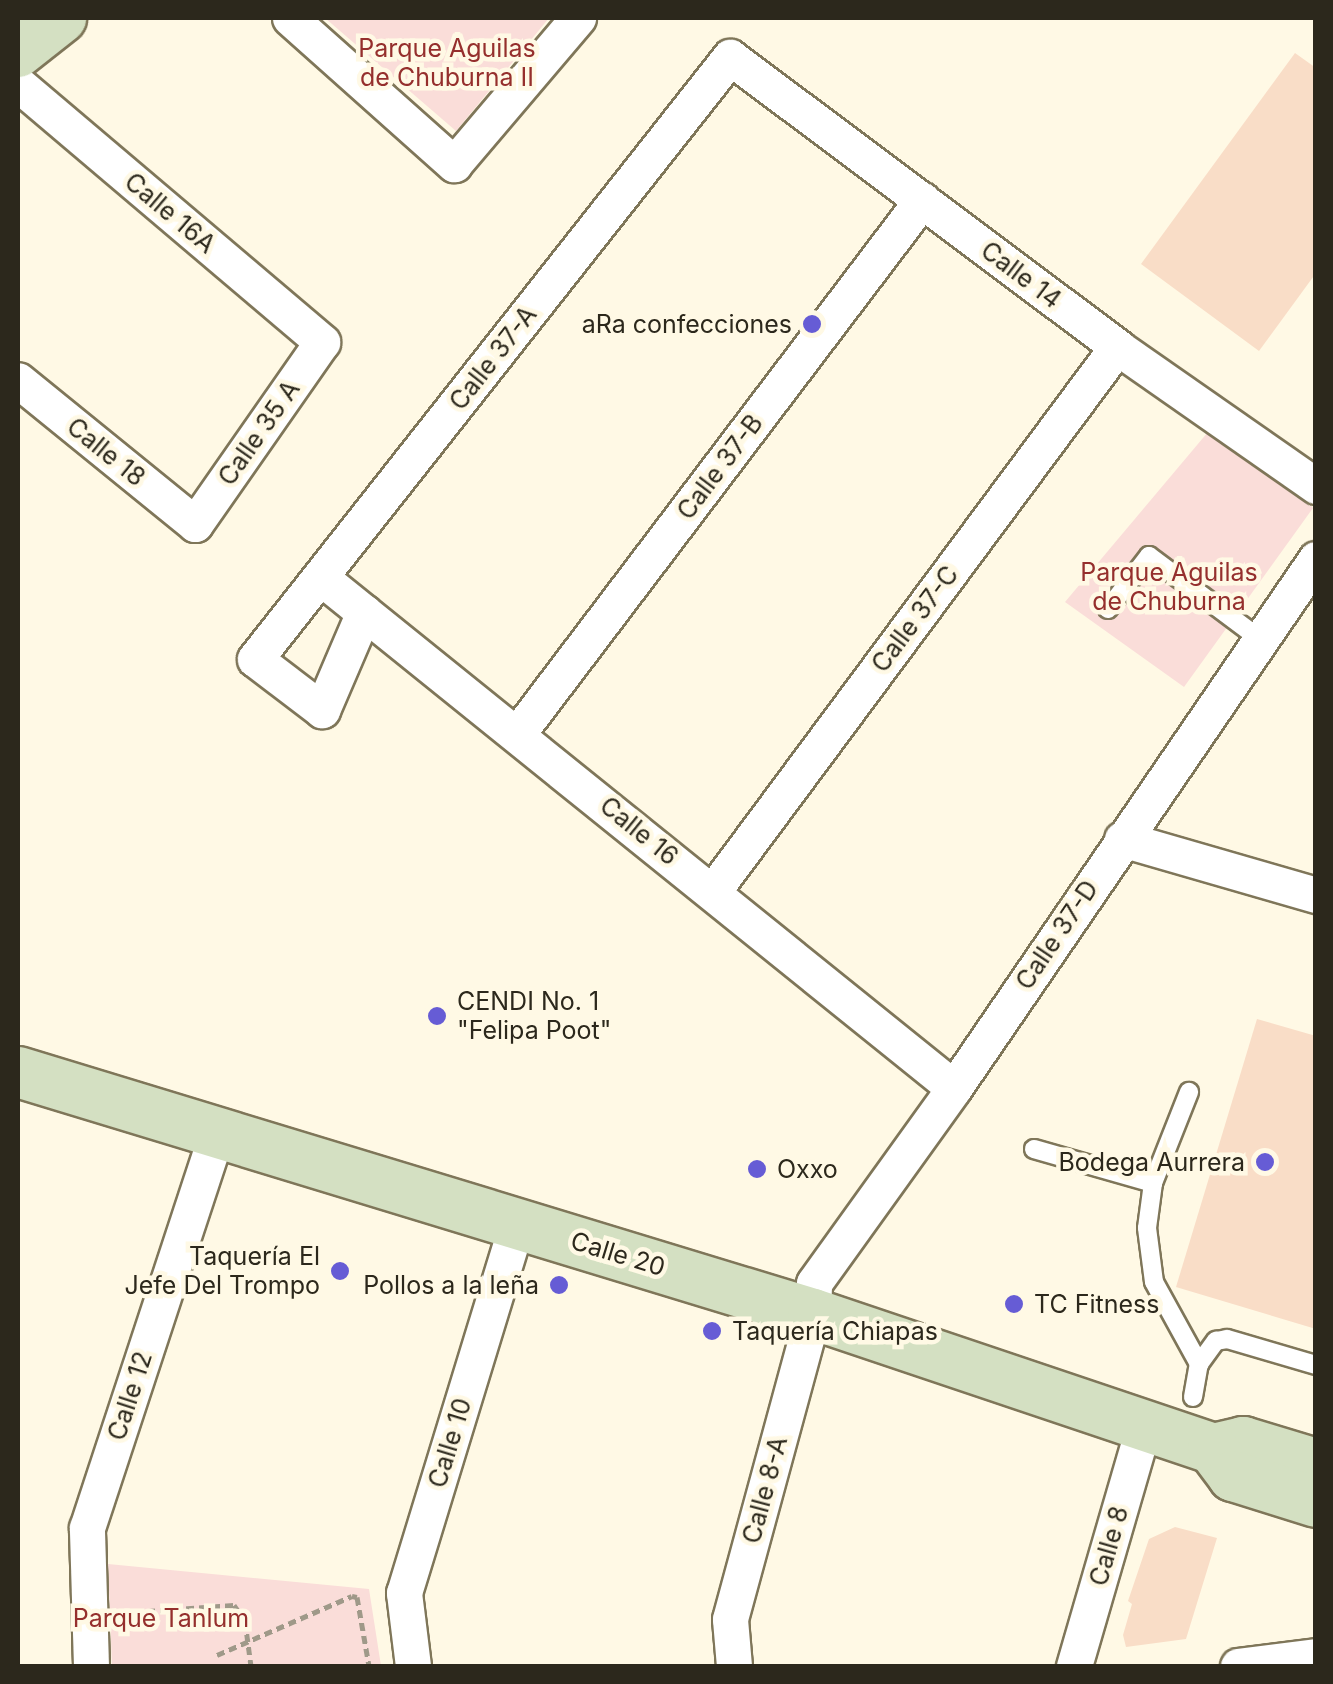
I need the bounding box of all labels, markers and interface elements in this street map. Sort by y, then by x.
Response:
park label: Parque Aguilas de Chuburna II [358,34,536,93]
street label: Calle 16A [119,166,221,260]
street label: Calle 14 [975,235,1067,315]
street label: Calle 37-A [443,300,543,416]
place label: aRa confecciones [582,309,792,339]
marker: aRa confecciones [801,313,823,335]
street label: Calle 35 A [212,375,306,491]
street label: Calle 37-B [671,409,769,525]
street label: Calle 18 [61,412,151,492]
park label: Parque Aguilas de Chuburna [1080,558,1258,617]
street label: Calle 37-C [865,560,965,678]
street label: Calle 16 [594,790,684,872]
street label: Calle 37-D [1010,875,1104,995]
place label: CENDI No. 1 "Felipa Poot" [457,987,611,1046]
marker: CENDI No. 1 "Felipa Poot" [426,1005,448,1027]
place label: Bodega Aurrera [1059,1147,1245,1177]
marker: Bodega Aurrera [1254,1151,1276,1173]
place label: Oxxo [777,1154,838,1184]
marker: Oxxo [746,1158,768,1180]
street label: Calle 20 [567,1225,669,1283]
place label: Taquería El Jefe Del Trompo [124,1242,320,1301]
marker: Taquería El Jefe Del Trompo [329,1260,351,1282]
place label: Pollos a la leña [363,1270,539,1300]
marker: Pollos a la leña [548,1274,570,1296]
place label: TC Fitness [1034,1289,1159,1319]
marker: TC Fitness [1003,1293,1025,1315]
place label: Taquería Chiapas [732,1316,938,1346]
marker: Taquería Chiapas [701,1320,723,1342]
street label: Calle 12 [102,1348,158,1444]
street label: Calle 10 [422,1395,478,1491]
street label: Calle 8-A [736,1433,794,1547]
street label: Calle 8 [1083,1503,1135,1589]
park label: Parque Tanlum [73,1603,249,1633]

